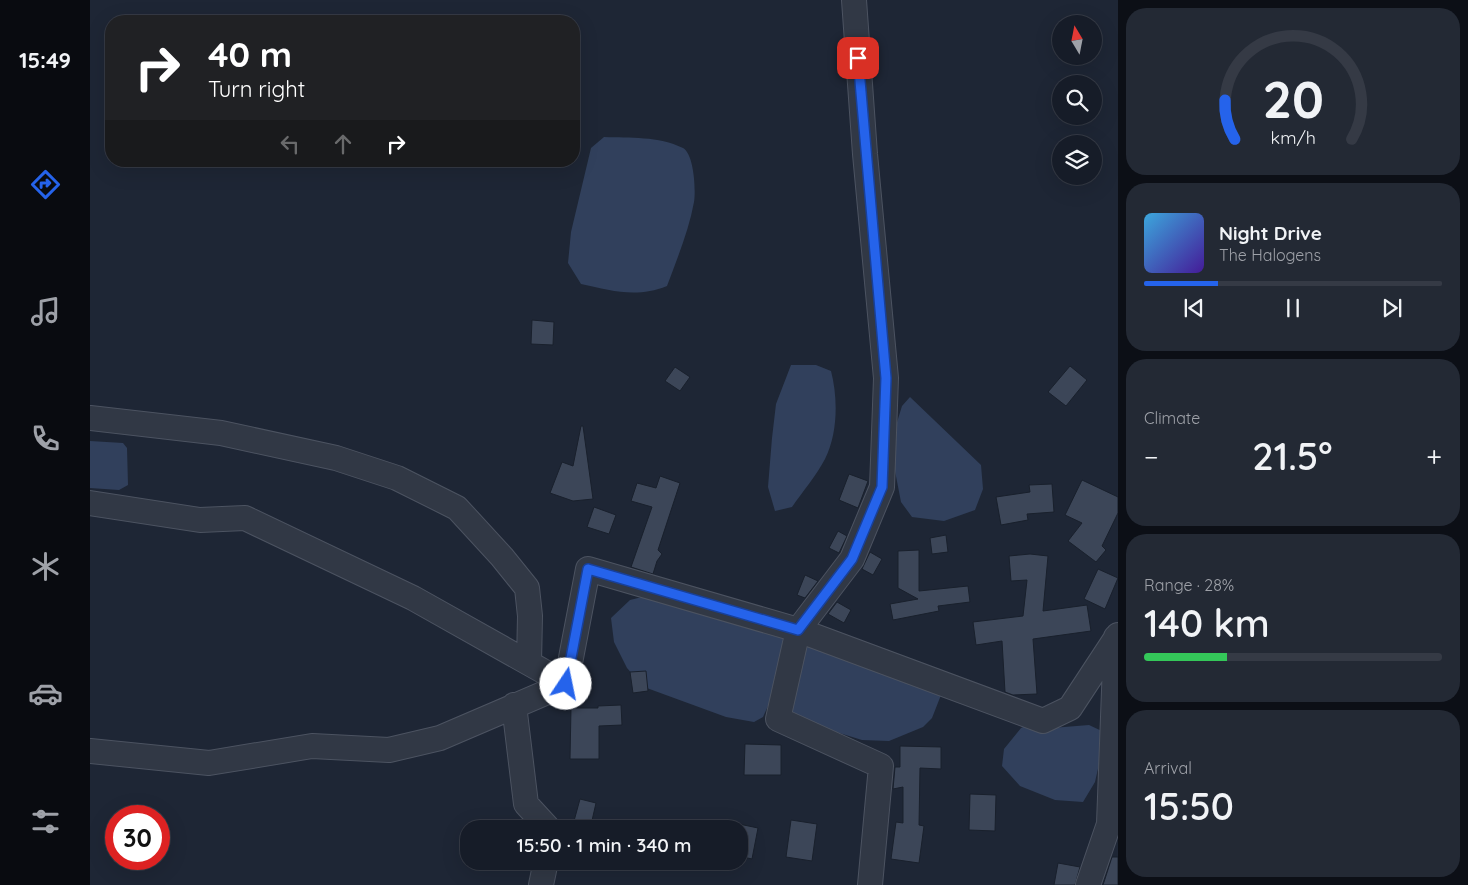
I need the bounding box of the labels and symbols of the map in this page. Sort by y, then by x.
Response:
north arrow [1052,15,1102,65]
pin [837,37,879,79]
position arrow [539,657,591,709]
speed limit sign: 30 [105,805,170,870]

